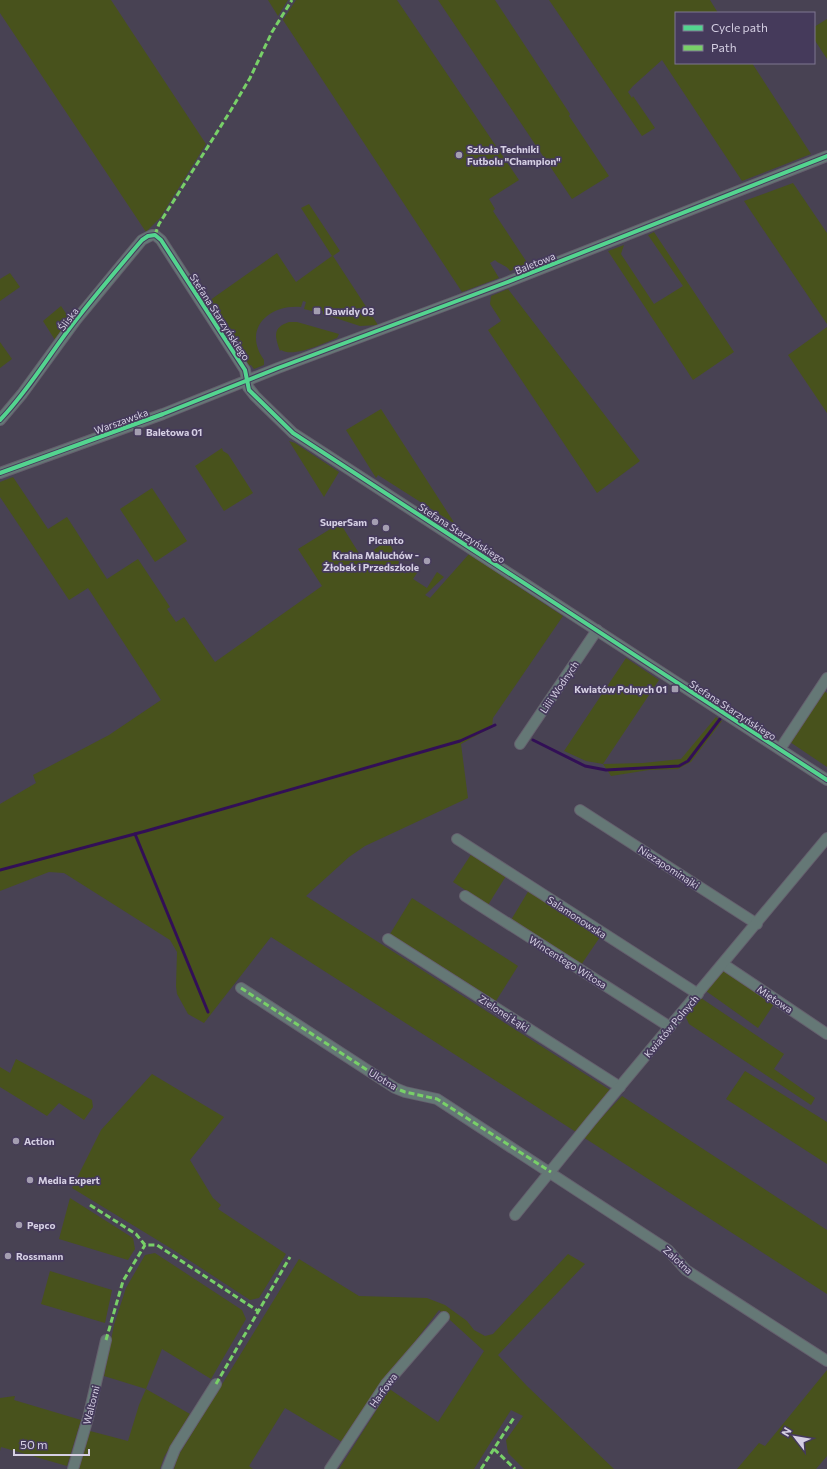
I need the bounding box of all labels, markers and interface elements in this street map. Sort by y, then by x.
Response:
legend [675,12,815,64]
text: Cycle path [711,20,768,34]
text: Path [711,40,737,54]
place label: Szkoła Techniki Futbolu "Champion" [467,143,561,167]
marker: Szkoła Techniki Futbolu "Champion" [454,150,464,160]
street label: Baletowa [513,249,557,277]
street label: Stefana Starzyńskiego [187,271,253,363]
street label: Śliska [55,305,81,333]
place label: Dawidy 03 [325,305,374,317]
marker: Dawidy 03 [312,306,322,316]
street label: Warszawska [92,406,150,436]
place label: Baletowa 01 [146,426,202,438]
marker: Baletowa 01 [133,427,143,437]
street label: Stefana Starzyńskiego [416,500,508,566]
place label: SuperSam [320,516,367,528]
marker: SuperSam [370,517,380,527]
marker: Picanto [381,523,391,533]
place label: Picanto [368,534,404,546]
place label: Kraina Maluchów - Żłobek i Przedszkole [323,549,419,573]
marker: Kraina Maluchów - Żłobek i Przedszkole [422,556,432,566]
street label: Lilii Wodnych [537,659,581,715]
street label: Stefana Starzyńskiego [687,677,779,743]
place label: Kwiatów Polnych 01 [574,683,667,695]
marker: Kwiatów Polnych 01 [670,684,680,694]
street label: Niezapominajki [636,843,702,891]
street label: Salamonowska [545,893,609,941]
street label: Wincentego Witosa [527,933,609,991]
street label: Miętowa [755,983,795,1015]
street label: Zielonej Łąki [477,992,531,1034]
street label: Kwiatów Polnych [641,992,701,1060]
street label: Ulotna [367,1066,399,1092]
place label: Action [24,1135,55,1147]
marker: Action [11,1136,21,1146]
place label: Media Expert [38,1174,100,1186]
marker: Media Expert [25,1175,35,1185]
place label: Pepco [27,1219,55,1231]
marker: Pepco [14,1220,24,1230]
street label: Zalotna [661,1244,695,1276]
place label: Rossmann [16,1250,63,1262]
marker: Rossmann [3,1251,13,1261]
street label: Harfowa [367,1371,399,1409]
street label: Waltorni [80,1384,102,1426]
north arrow [775,1417,815,1457]
text: N [778,1425,794,1438]
scale bar [14,1431,89,1457]
text: 50 m [20,1437,48,1451]

